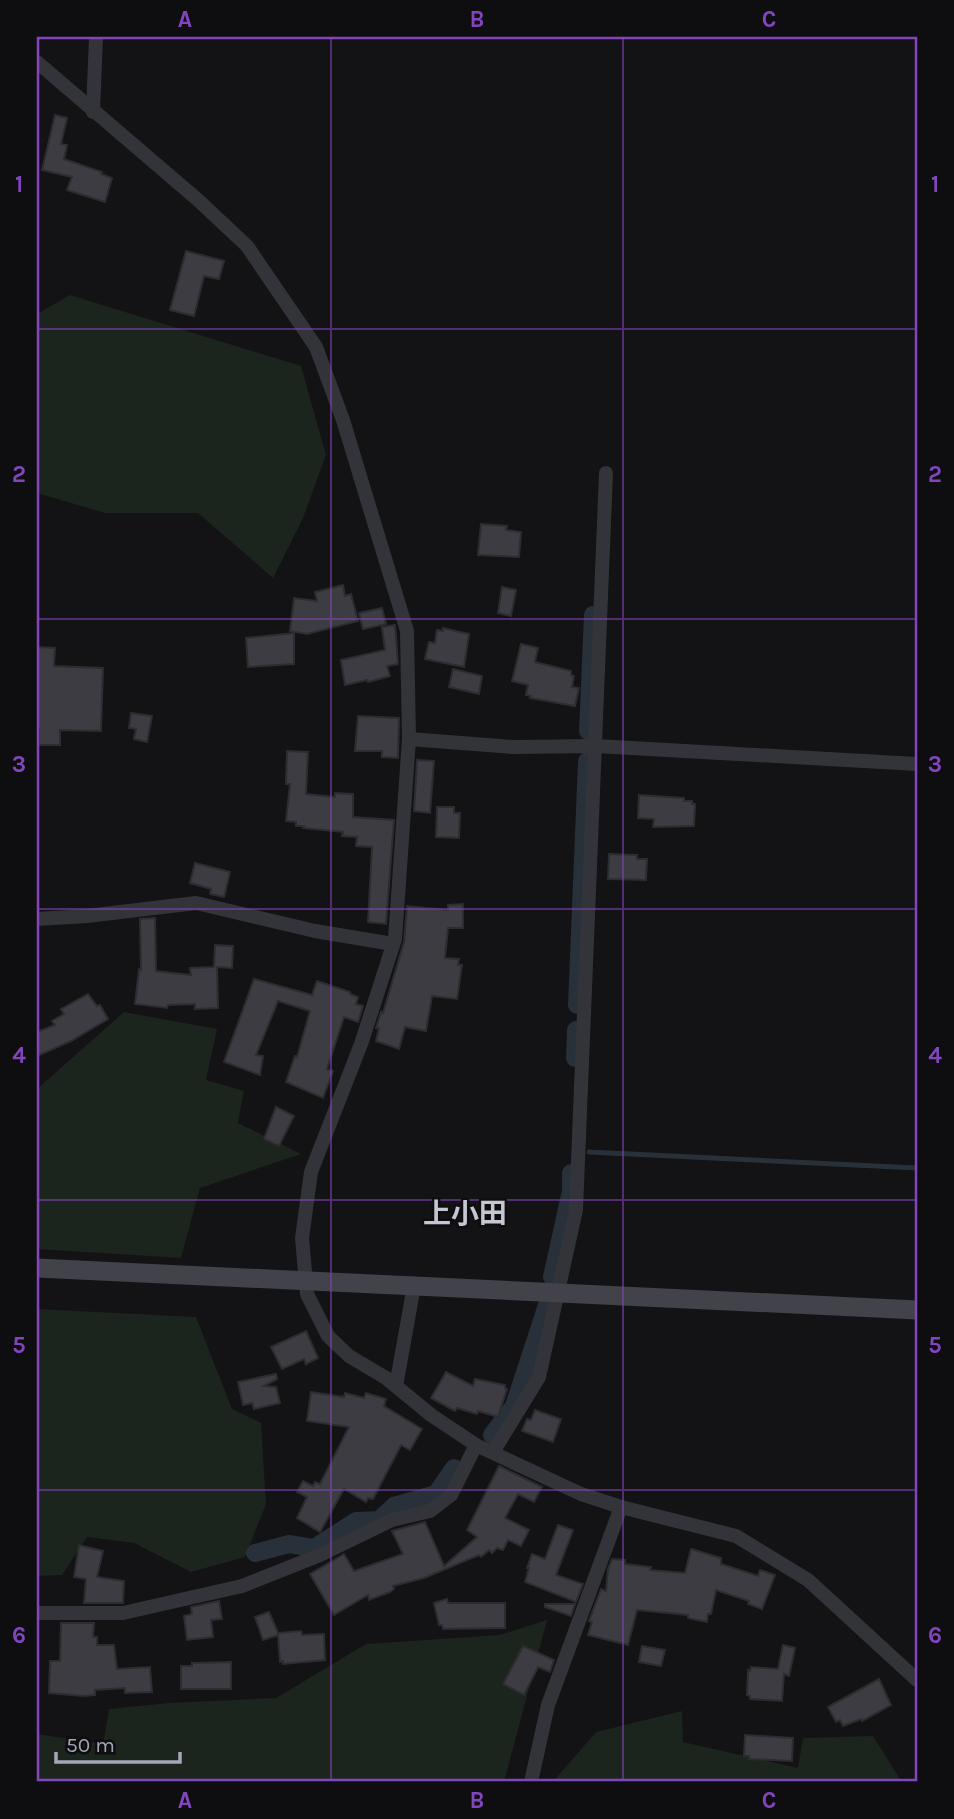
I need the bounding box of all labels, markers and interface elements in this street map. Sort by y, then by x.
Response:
text: A [178,6,192,33]
text: B [470,6,484,33]
text: C [762,6,776,33]
text: 1 [15,171,23,198]
text: 1 [931,171,939,198]
text: 2 [12,461,26,488]
text: 2 [928,461,942,488]
text: 3 [12,751,26,778]
text: 3 [928,751,942,778]
text: 4 [12,1042,26,1069]
text: 4 [928,1042,942,1069]
district label: 上小田 [423,1197,507,1230]
text: 5 [12,1332,26,1359]
text: 5 [928,1332,942,1359]
text: 6 [12,1622,26,1649]
text: 6 [928,1622,942,1649]
scale bar [56,1721,180,1765]
text: 50 m [66,1733,115,1757]
text: A [178,1787,192,1814]
text: B [470,1787,484,1814]
text: C [762,1787,776,1814]

